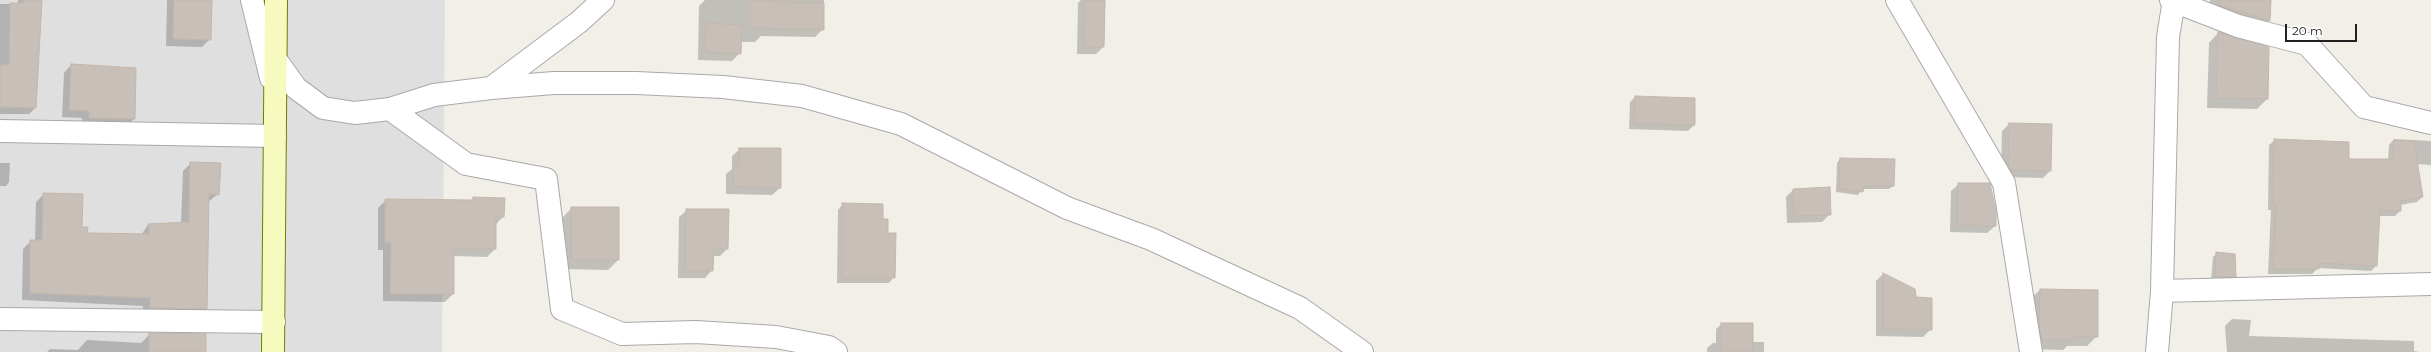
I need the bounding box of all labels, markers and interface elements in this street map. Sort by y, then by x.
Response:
scale bar [2287,16,2359,42]
text: 20 m [2292,23,2323,38]

